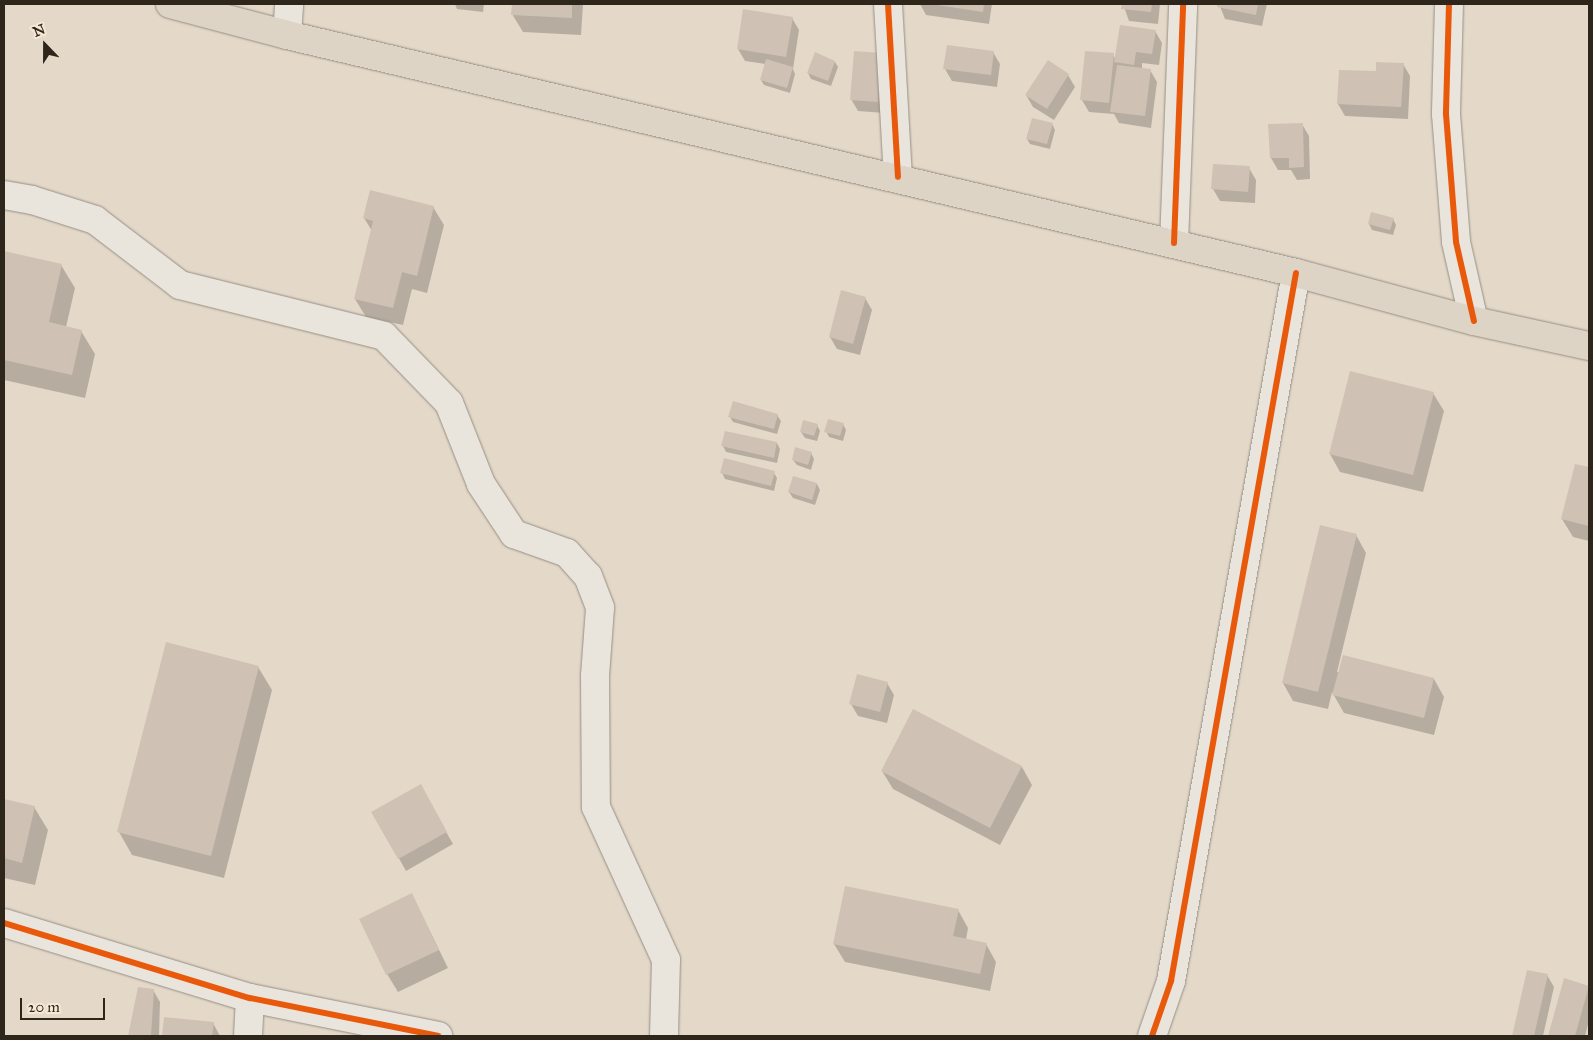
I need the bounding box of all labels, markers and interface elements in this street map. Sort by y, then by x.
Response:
north arrow [20,20,70,70]
text: N [31,21,48,41]
scale bar [22,988,108,1020]
text: 20 m [28,998,60,1016]

